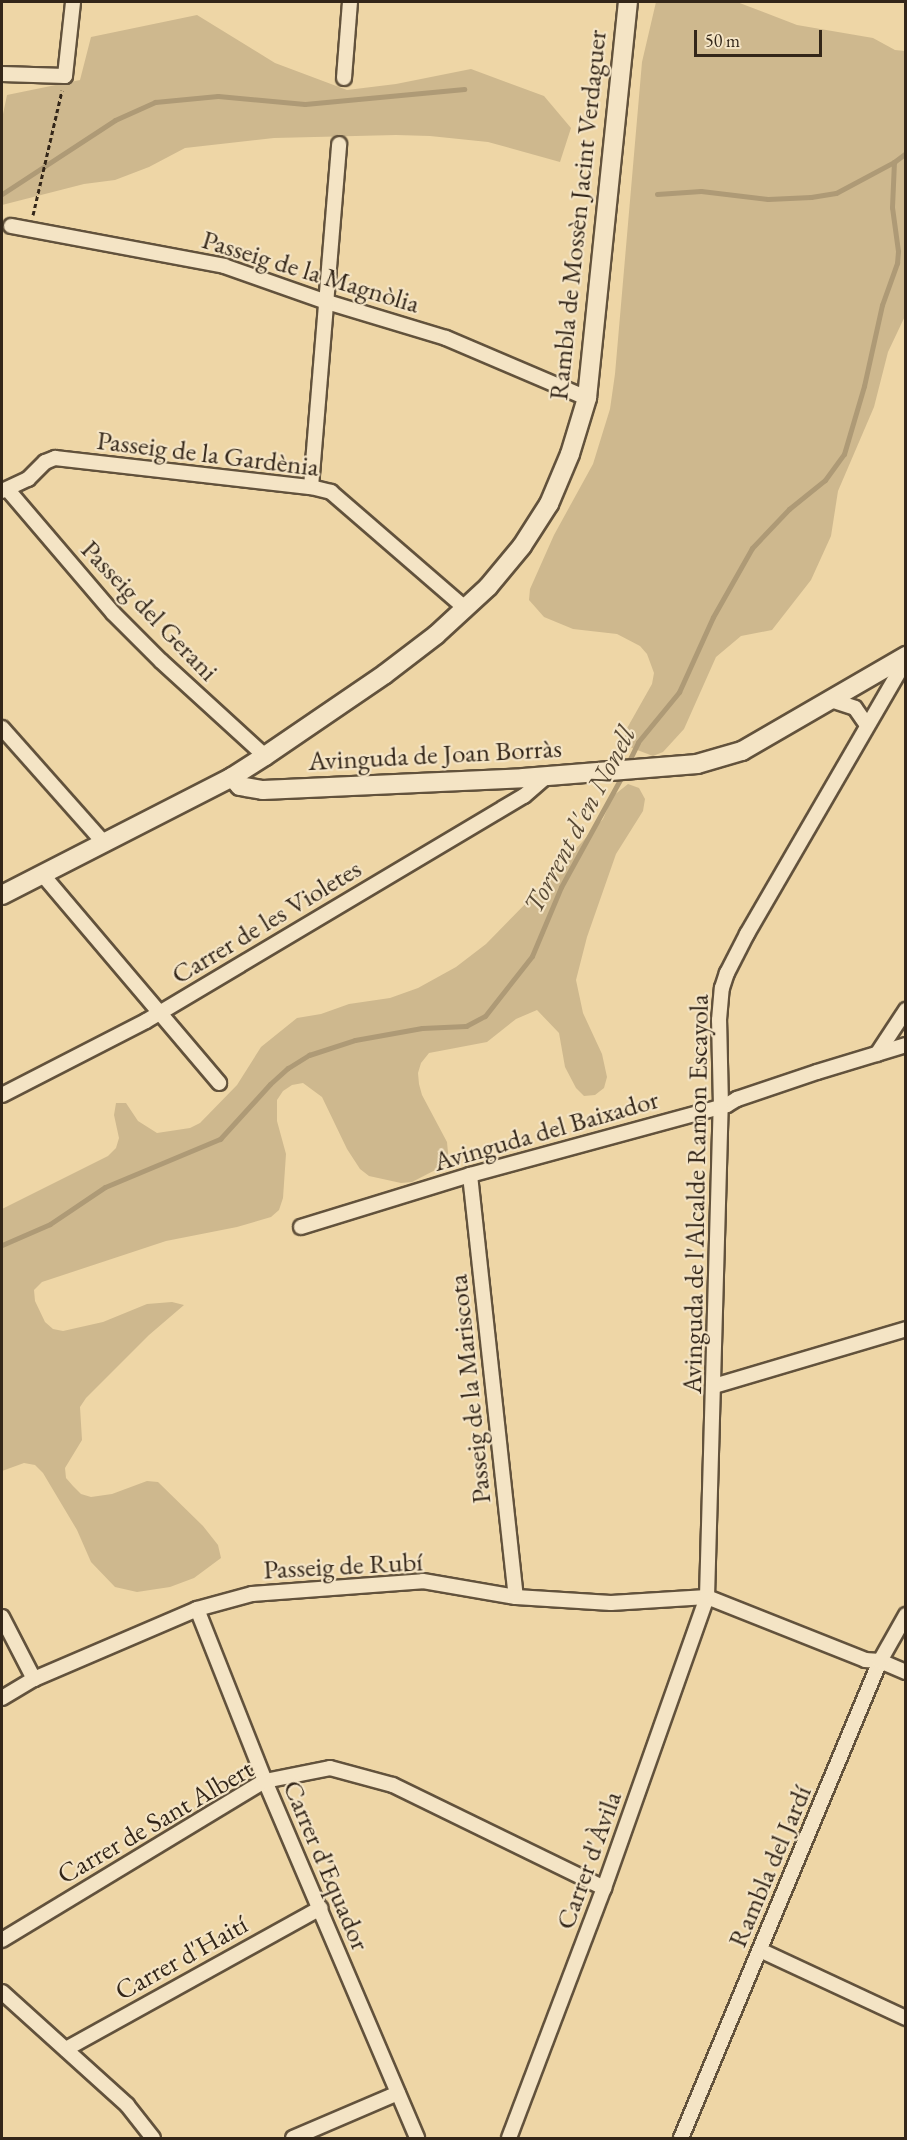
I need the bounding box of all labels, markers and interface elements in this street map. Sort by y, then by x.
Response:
scale bar [697,18,824,56]
street label: Rambla de Mossèn Jacint Verdaguer [541,28,613,402]
text: 50 m [705,29,740,52]
street label: Passeig de la Magnòlia [198,223,424,319]
street label: Passeig de la Gardènia [95,423,321,483]
street label: Passeig del Gerani [75,533,225,687]
water label: Torrent d'en Nonell [516,720,642,918]
street label: Avinguda de Joan Borràs [307,731,563,777]
street label: Carrer de les Violetes [165,852,367,990]
street label: Avinguda de l'Alcalde Ramon Escayola [675,994,715,1394]
street label: Avinguda del Baixador [430,1082,662,1178]
street label: Passeig de la Mariscota [441,1273,497,1505]
street label: Passeig de Rubí [262,1545,424,1585]
street label: Carrer de Sant Albert [51,1752,259,1890]
street label: Carrer d'Equador [277,1775,377,1955]
street label: Rambla del Jardí [720,1780,818,1952]
street label: Carrer d'Àvila [548,1787,628,1933]
street label: Carrer d'Haití [109,1907,253,2007]

